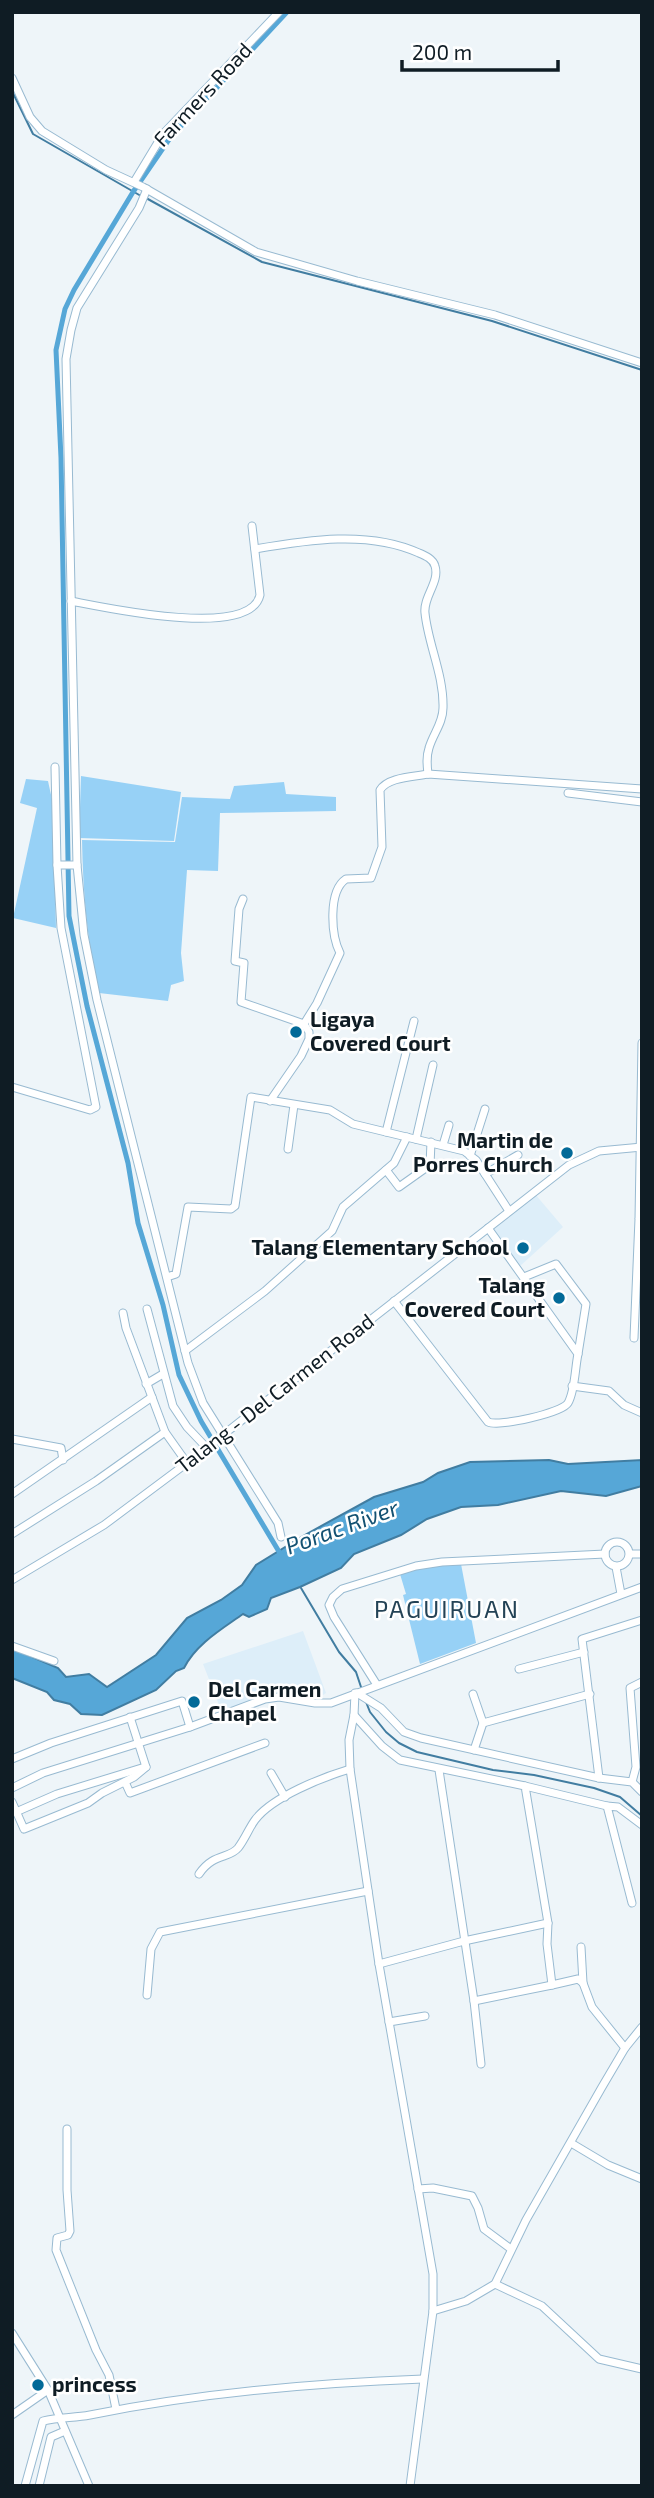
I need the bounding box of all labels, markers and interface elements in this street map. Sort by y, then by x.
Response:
scale bar [402,28,558,72]
street label: Farmers Road [148,37,256,151]
text: 200 m [412,39,472,64]
place label: Ligaya Covered Court [310,1006,451,1055]
marker: Ligaya Covered Court [288,1024,304,1040]
place label: Martin de Porres Church [413,1127,553,1176]
marker: Martin de Porres Church [559,1145,575,1161]
place label: Talang Elementary School [251,1234,509,1260]
marker: Talang Elementary School [515,1240,531,1256]
place label: Talang Covered Court [404,1272,545,1321]
marker: Talang Covered Court [551,1290,567,1306]
street label: Talang - Del Carmen Road [170,1308,378,1478]
water label: Porac River [281,1492,403,1559]
district label: PAGUIRUAN [374,1594,520,1623]
place label: Del Carmen Chapel [208,1676,321,1725]
marker: Del Carmen Chapel [186,1694,202,1710]
place label: princess [52,2371,137,2396]
marker: princess [30,2377,46,2393]

